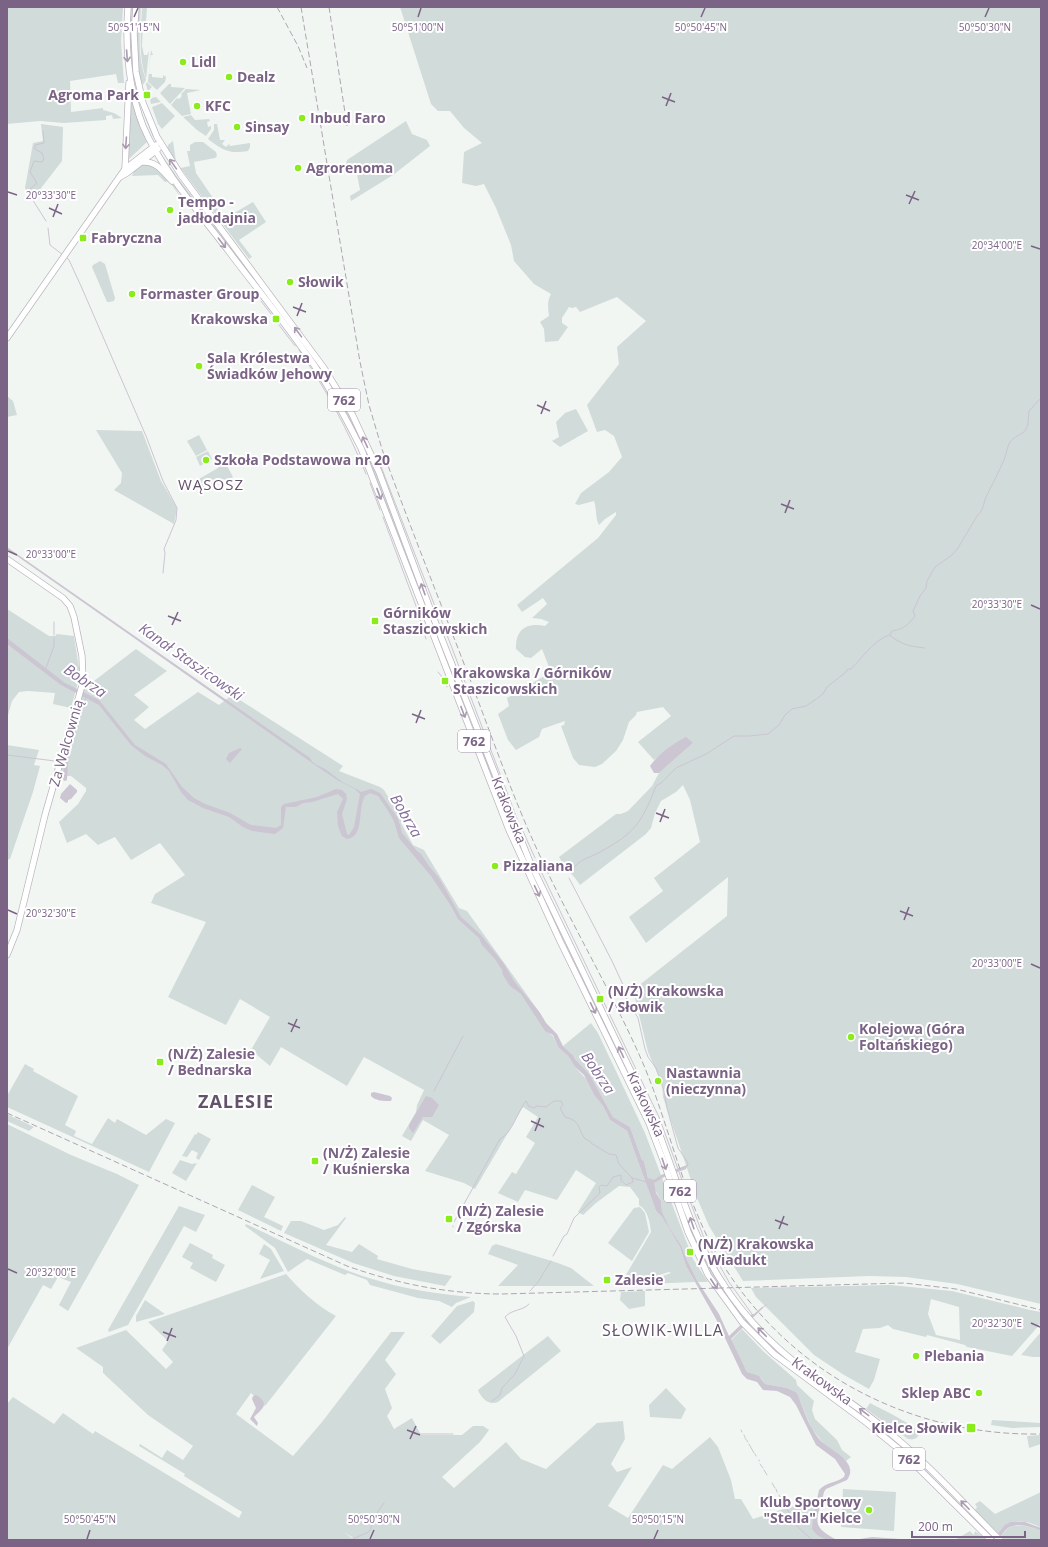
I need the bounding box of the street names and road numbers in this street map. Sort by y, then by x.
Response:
road number: 762 [328,389,360,411]
street label: Za Walcownią [44,697,87,789]
road number: 762 [458,730,490,752]
street label: Krakowska [487,774,531,846]
street label: Krakowska [623,1068,670,1140]
road number: 762 [664,1180,696,1202]
street label: Krakowska [788,1352,856,1409]
road number: 762 [893,1448,925,1470]

